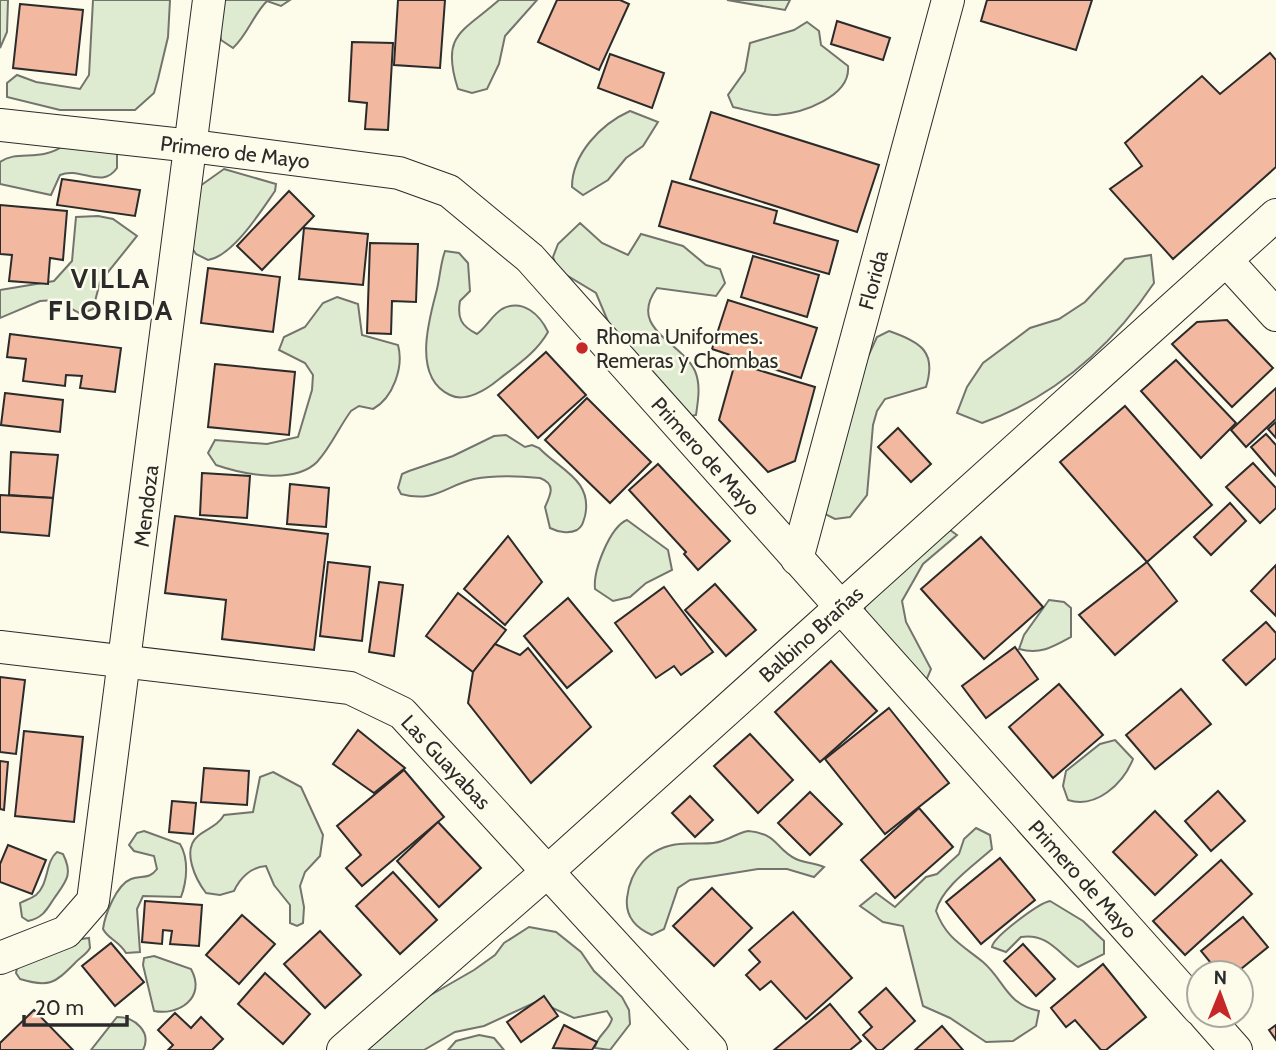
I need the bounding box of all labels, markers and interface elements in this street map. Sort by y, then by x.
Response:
street label: Primero de Mayo [159,130,311,174]
street label: Florida [853,248,893,312]
district label: VILLA FLORIDA [48,261,174,327]
place label: Rhoma Uniformes. Remeras y Chombas [596,324,779,373]
marker: Rhoma Uniformes. Remeras y Chombas [574,340,590,356]
street label: Primero de Mayo [646,392,766,520]
street label: Mendoza [129,464,163,548]
street label: Balbino Brañas [754,581,868,687]
street label: Las Guayabas [396,710,496,814]
street label: Primero de Mayo [1023,815,1143,943]
north arrow [1185,959,1255,1029]
text: N [1213,966,1227,989]
scale bar [24,984,128,1028]
text: 20 m [35,995,84,1020]

